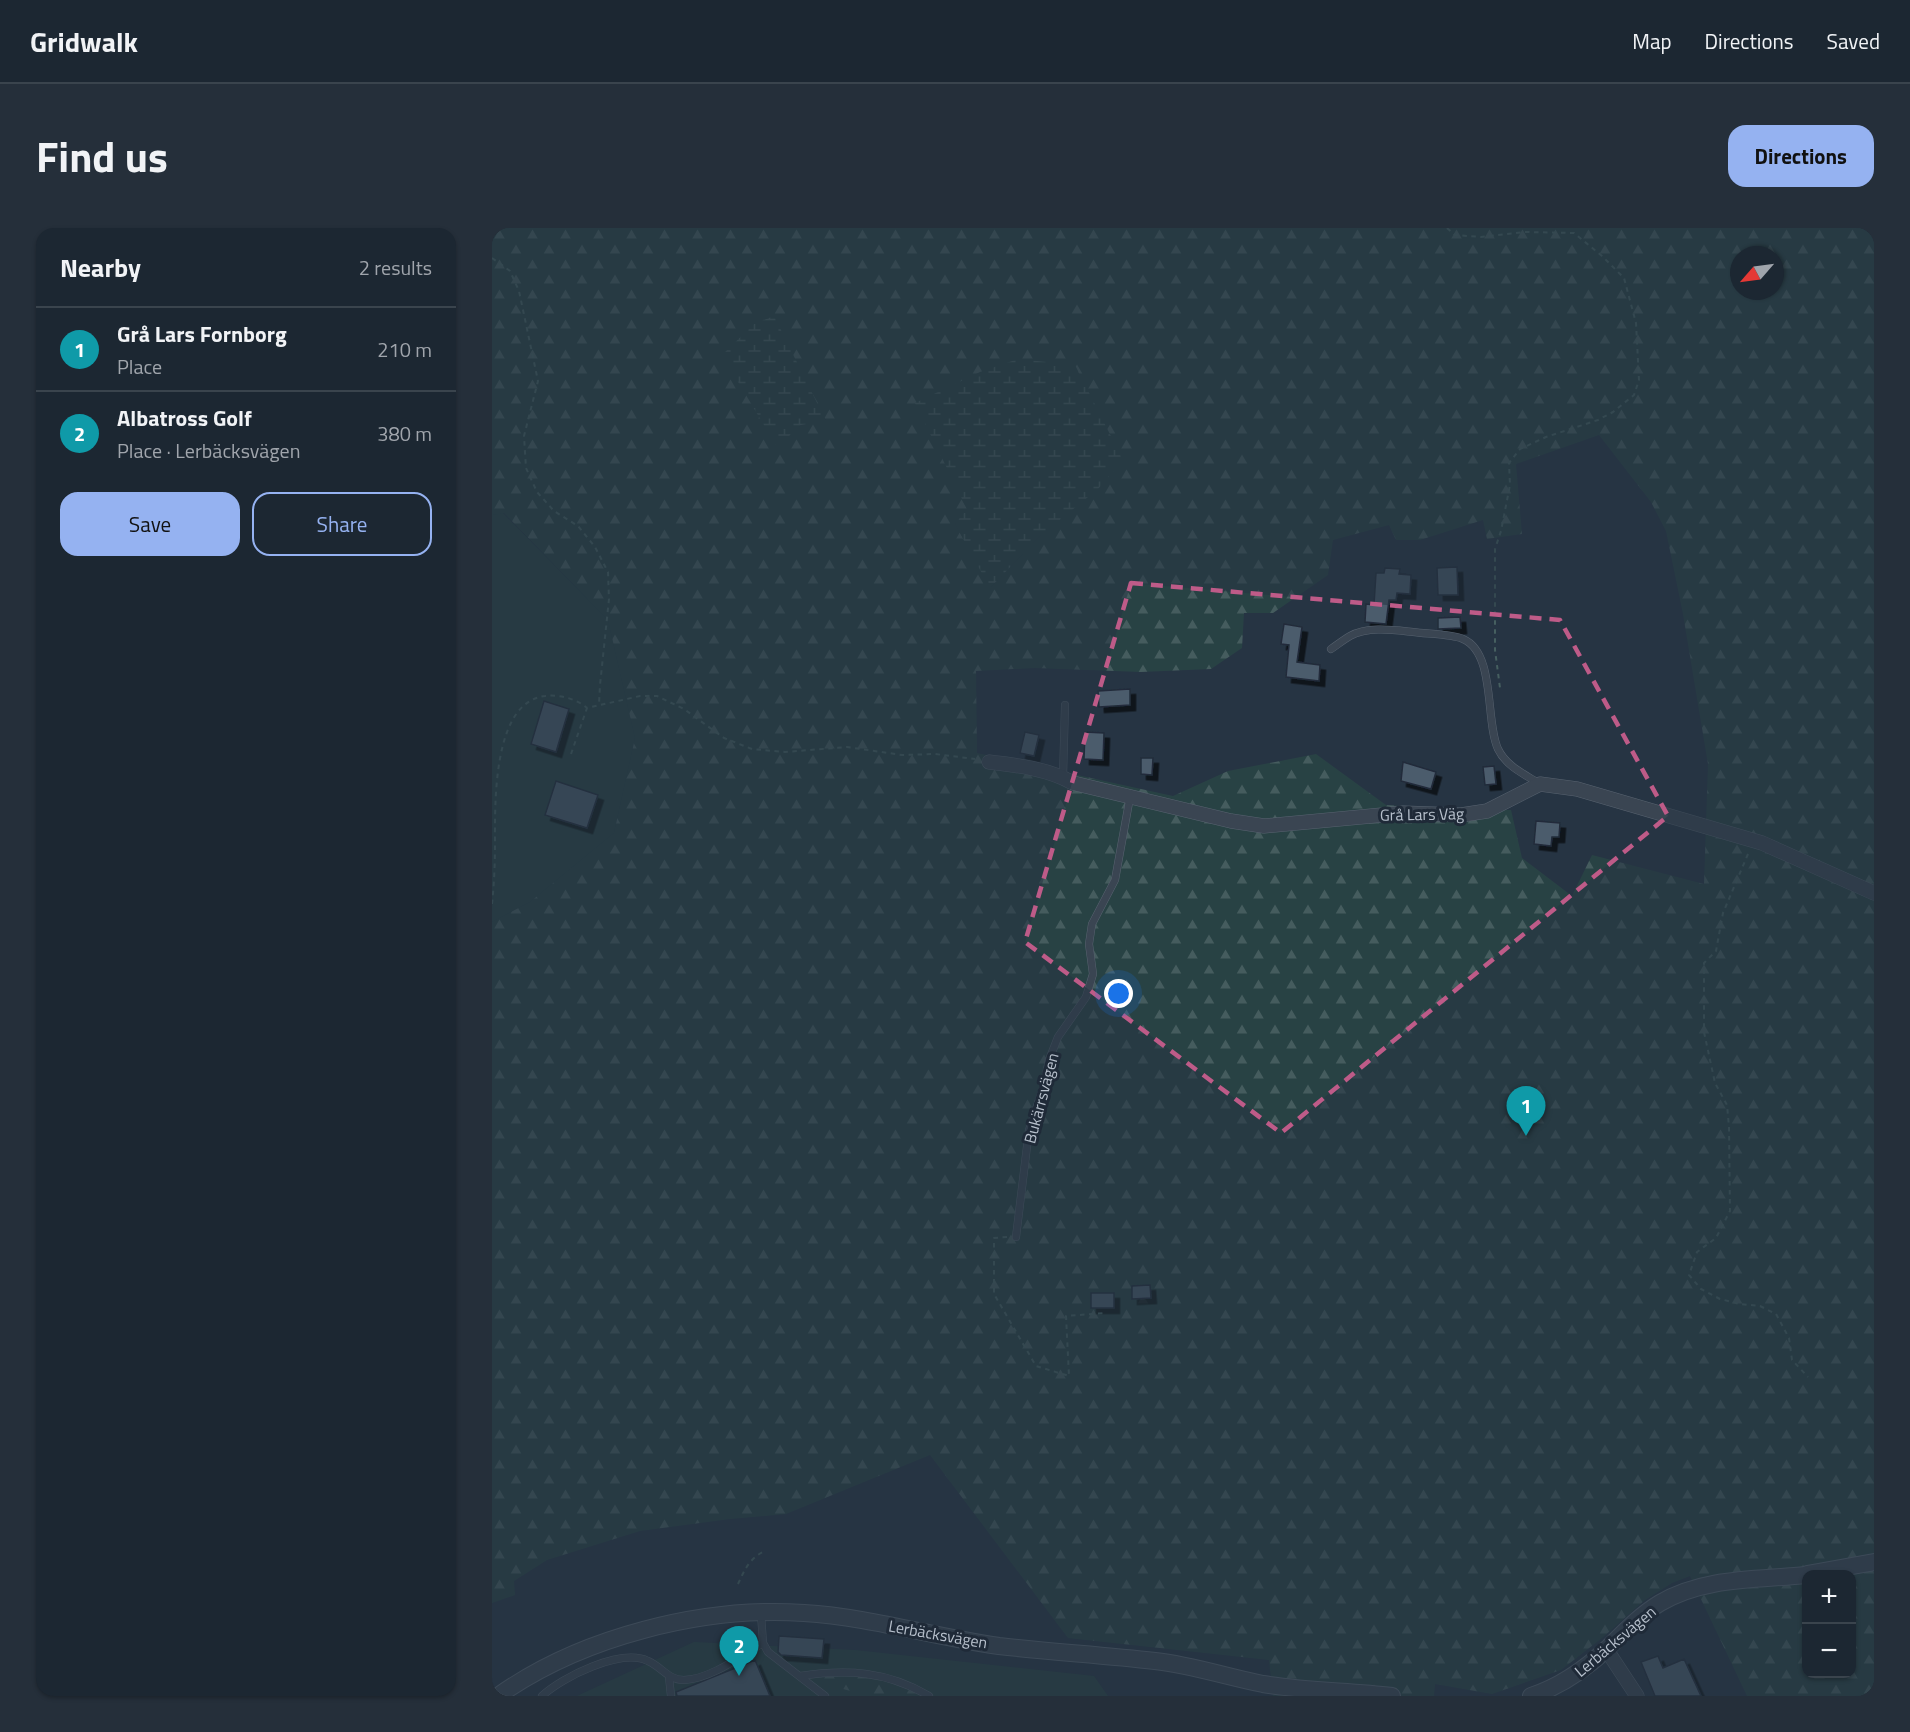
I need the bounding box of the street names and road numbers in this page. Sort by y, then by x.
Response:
street label: Grå Lars Väg [1380,801,1464,827]
street label: Bukärrsvägen [1017,1050,1065,1146]
street label: Lerbäcksvägen [1569,1600,1661,1682]
street label: Lerbäcksvägen [887,1613,989,1655]

